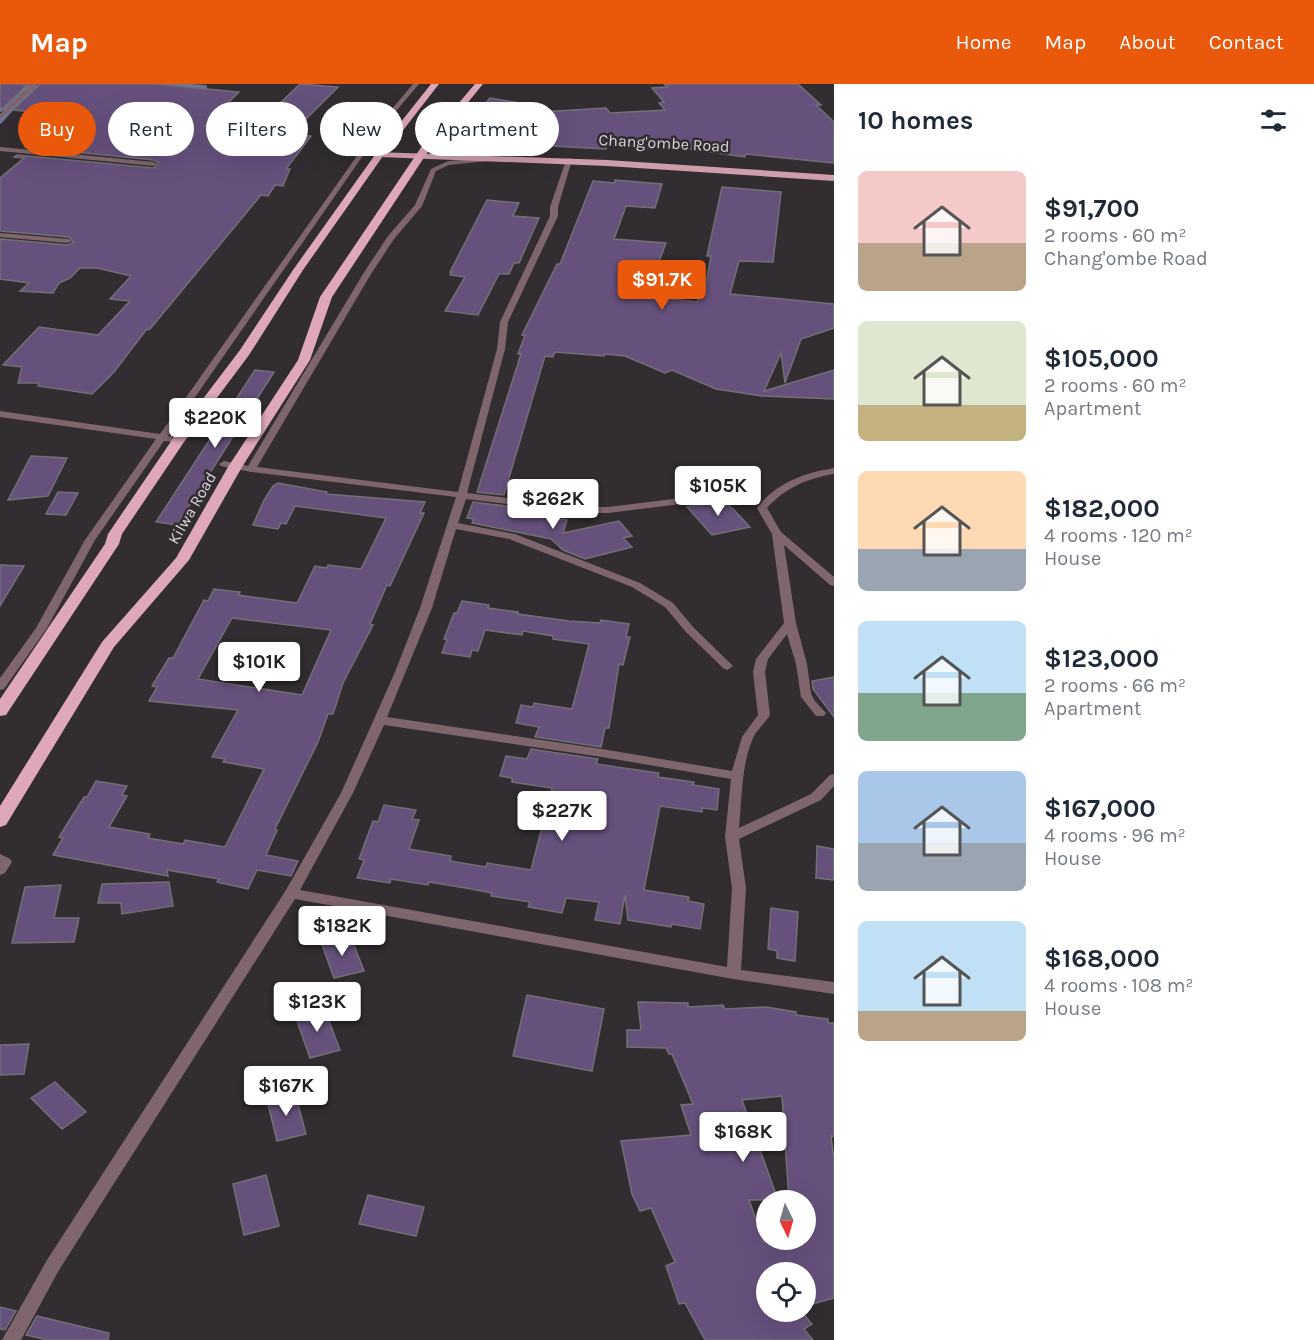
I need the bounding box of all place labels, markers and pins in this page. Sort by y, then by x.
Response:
pin: $91.7K [613,260,711,311]
pin: $220K [173,398,257,449]
pin: $105K [676,466,760,517]
pin: $262K [511,479,595,530]
pin: $101K [217,642,301,693]
pin: $227K [520,791,604,842]
pin: $182K [300,906,384,957]
pin: $123K [275,982,359,1033]
pin: $167K [244,1066,328,1117]
pin: $168K [701,1112,785,1163]

